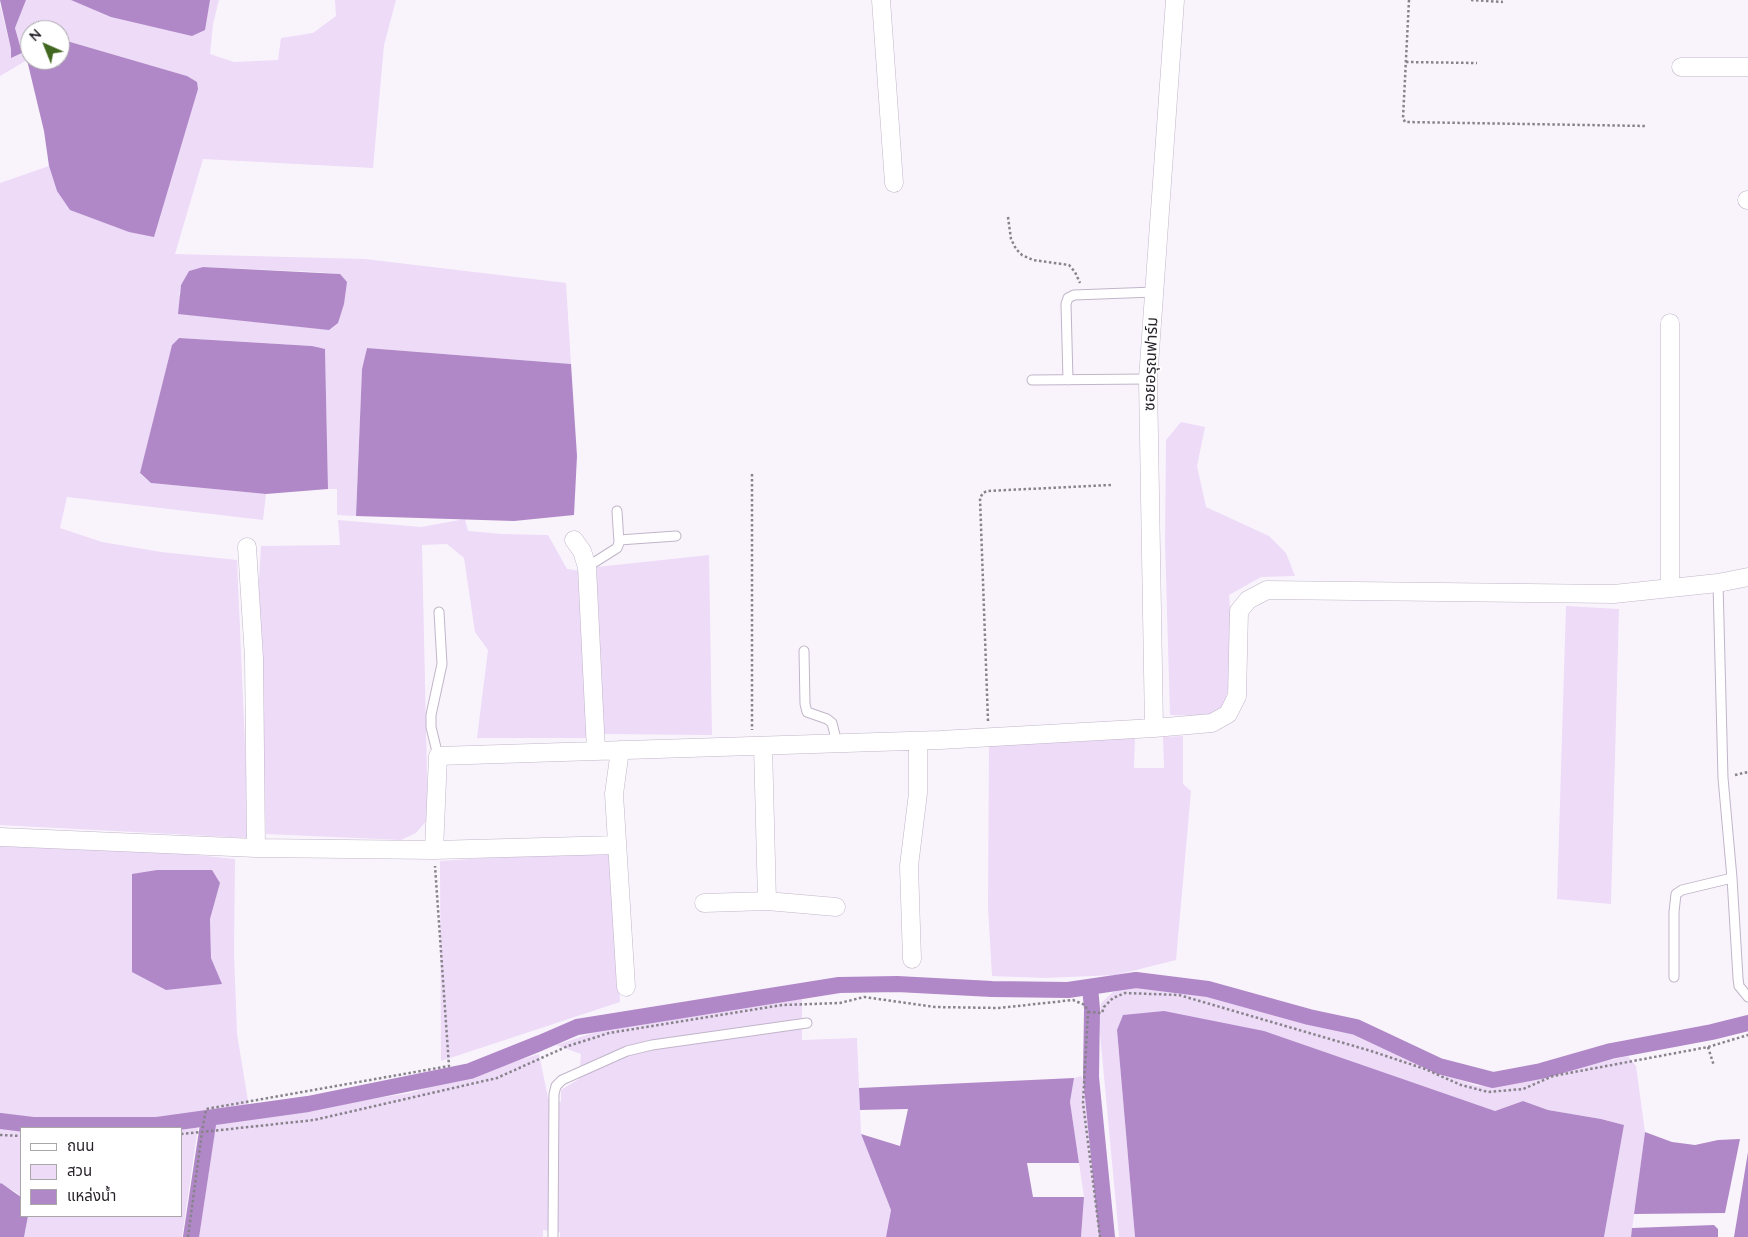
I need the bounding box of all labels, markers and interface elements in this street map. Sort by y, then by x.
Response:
north arrow [20,20,70,70]
text: N [25,25,45,45]
street label: ซอยอรุณฟาร์ม [1140,317,1162,411]
legend [20,1127,182,1217]
text: ถนน [67,1136,94,1155]
text: สวน [67,1161,92,1180]
text: แหล่งน้ำ [67,1186,116,1205]

